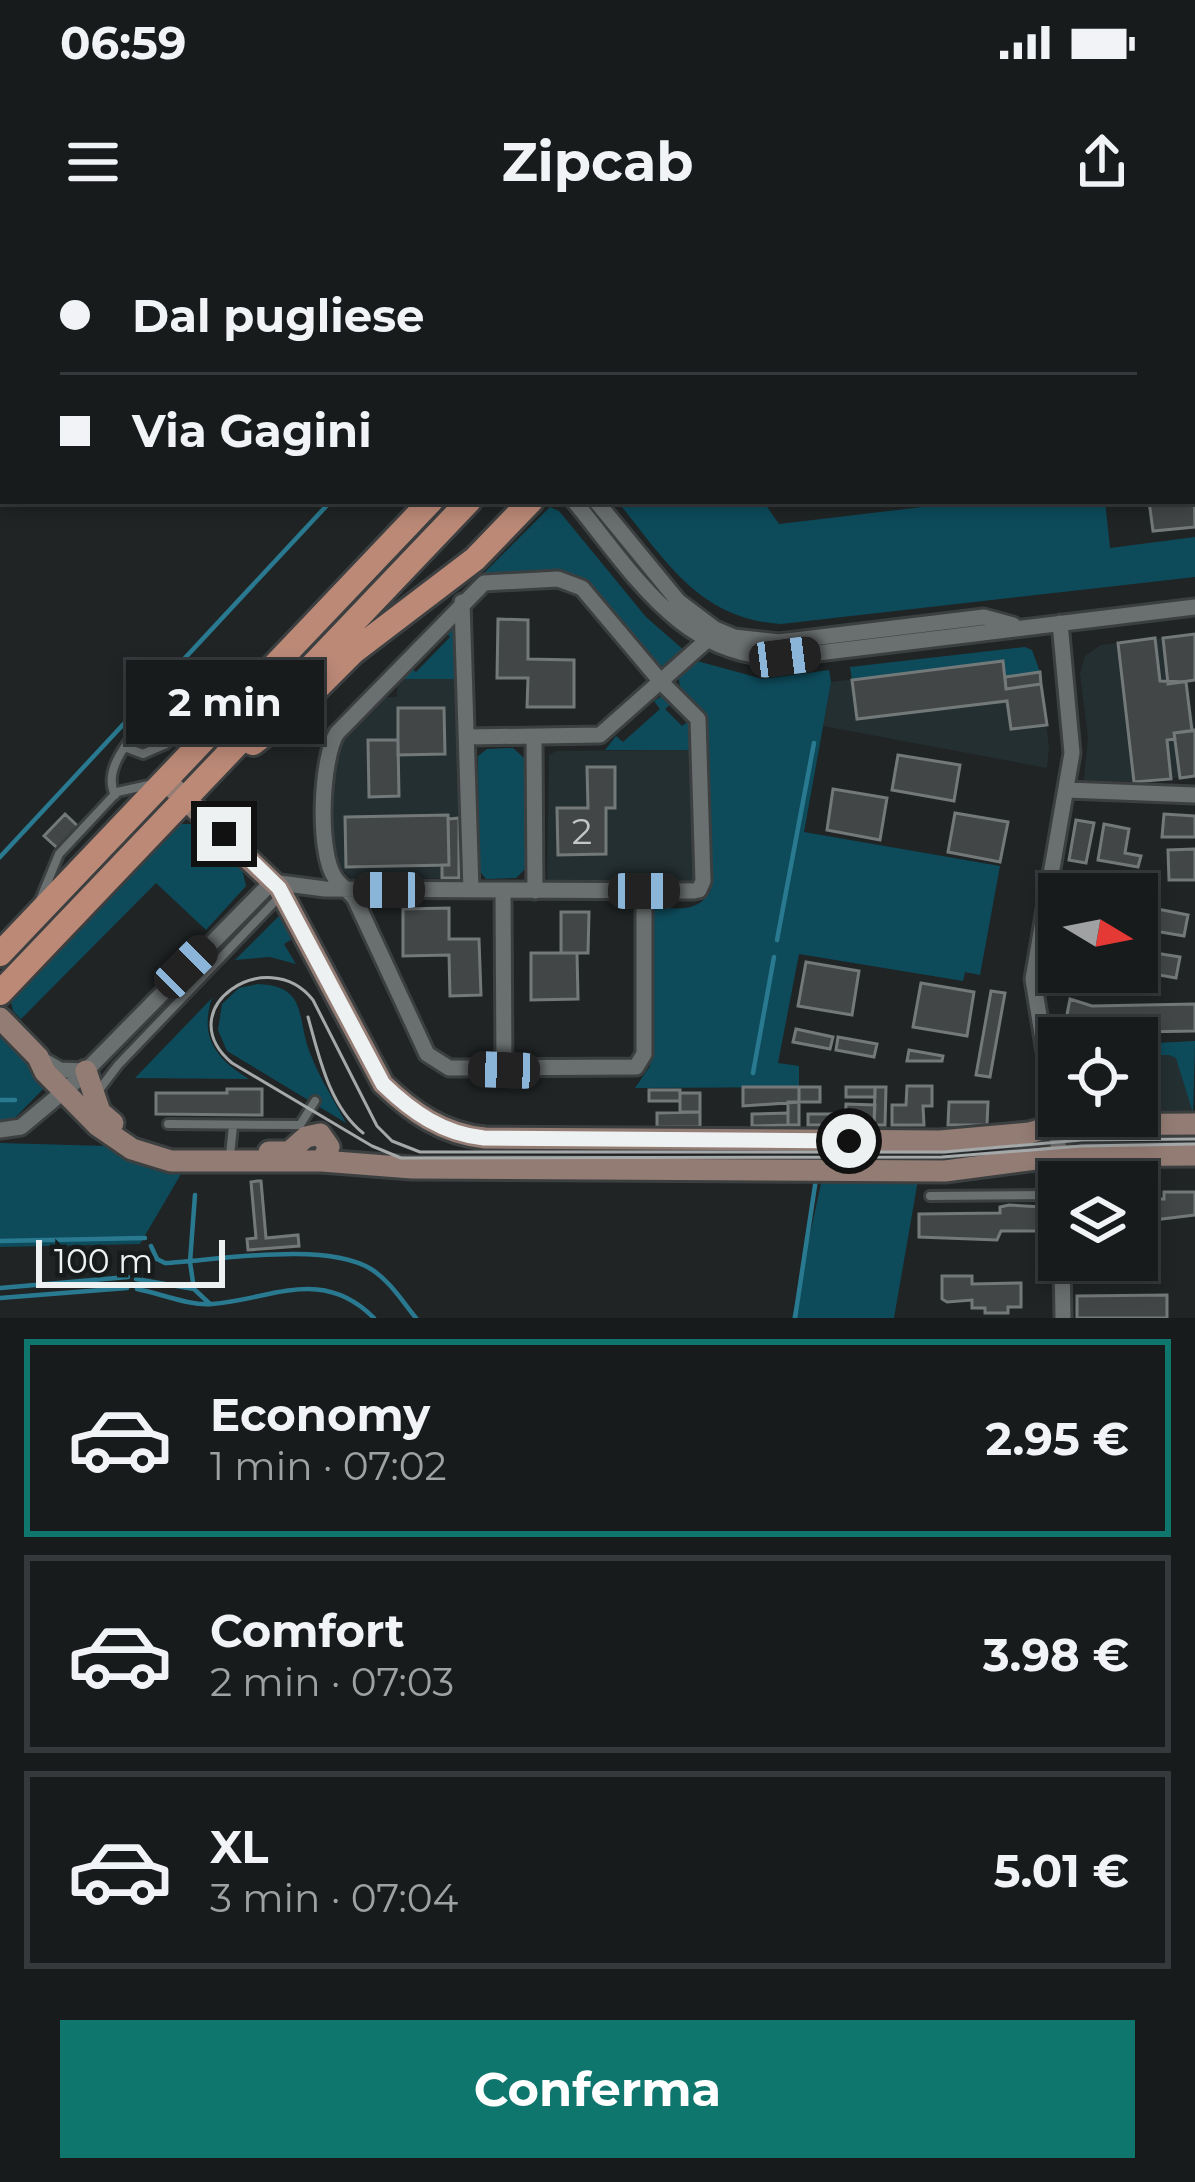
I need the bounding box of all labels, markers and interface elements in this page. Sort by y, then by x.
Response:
text: 06:59 [60,15,186,70]
icon: menu [60,129,126,195]
text: Zipcab [501,129,694,195]
icon: share [1069,129,1135,195]
text: Dal pugliese [132,288,424,343]
text: Via Gagini [132,403,372,458]
car [747,635,823,679]
callout: 2 min [125,660,323,744]
text: 2 min [168,678,282,726]
route end [197,807,251,861]
house number: 2 [572,809,592,853]
car [353,872,425,908]
car [608,873,680,909]
north arrow [1038,873,1158,993]
map controls [1038,873,1158,1281]
car [148,929,224,1005]
button: locate [1038,1017,1158,1137]
car [467,1051,541,1089]
route start [822,1114,876,1168]
button: layers [1038,1161,1158,1281]
scale bar [36,1234,225,1287]
text: 100 m [54,1241,153,1281]
icon: car [66,1384,174,1492]
text: Economy [210,1387,430,1442]
text: 2.95 € [986,1411,1129,1466]
text: 1 min · 07:02 [210,1442,447,1490]
icon: car [66,1600,174,1708]
text: Comfort [210,1603,405,1658]
text: 3.98 € [983,1627,1129,1682]
text: 2 min · 07:03 [210,1658,454,1706]
icon: car [66,1816,174,1924]
text: XL [210,1819,268,1874]
text: 5.01 € [994,1843,1129,1898]
text: 3 min · 07:04 [210,1874,458,1922]
button: Conferma [60,2020,1135,2158]

